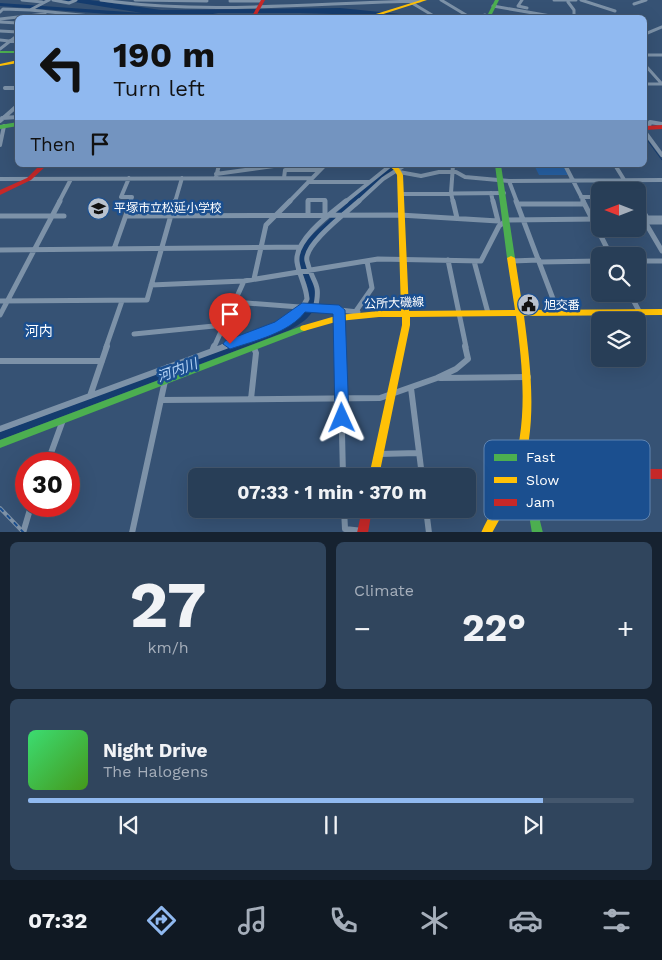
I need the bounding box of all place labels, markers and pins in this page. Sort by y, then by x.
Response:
school or university icon: 平塚市立松延小学校 [86,196,110,220]
place label: 平塚市立松延小学校 [114,201,222,215]
pin [209,293,251,344]
public building icon: 旭交番 [516,293,540,317]
place label: 旭交番 [544,298,580,312]

